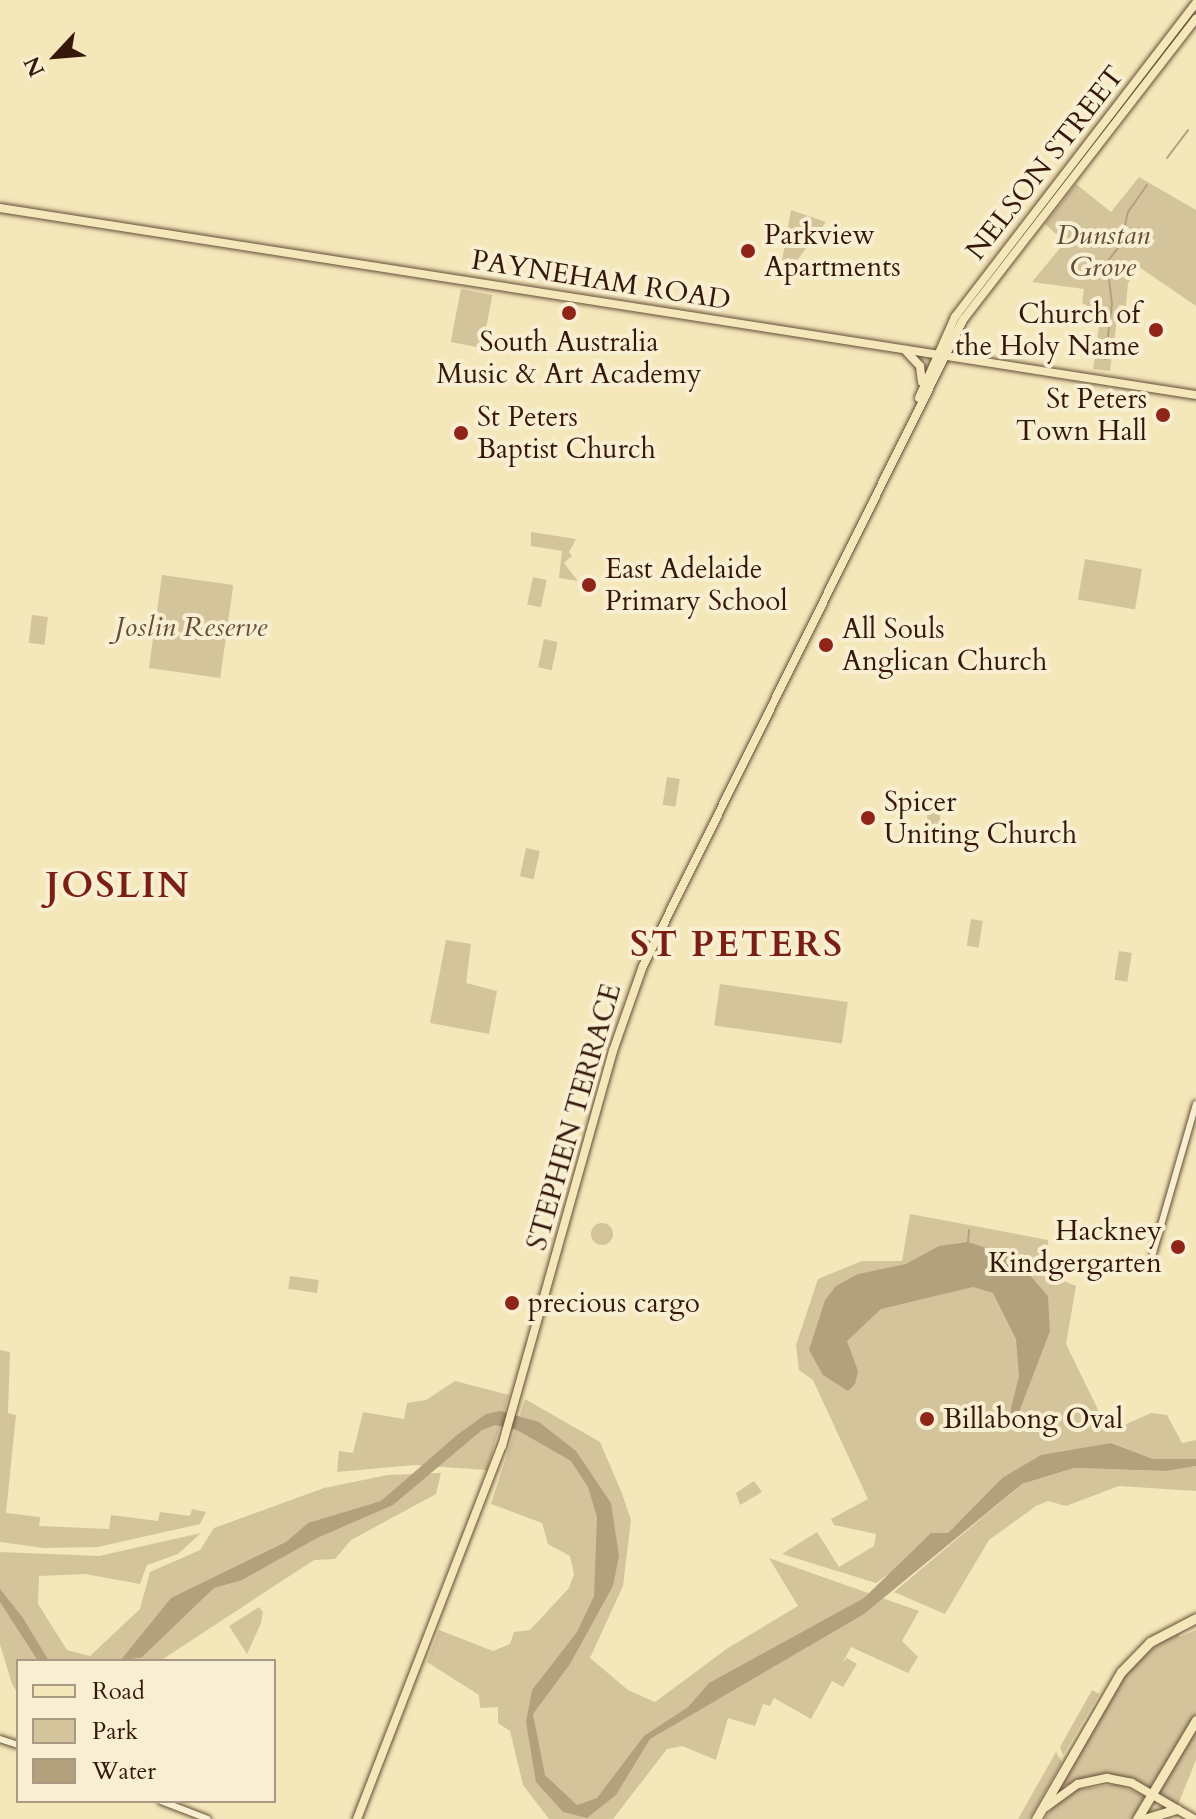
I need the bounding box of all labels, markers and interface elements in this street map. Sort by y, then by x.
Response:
north arrow [16,16,96,96]
text: N [17,51,52,82]
street label: NELSON STREET [959,59,1131,267]
place label: Parkview Apartments [764,218,900,284]
park label: Dunstan Grove [1056,218,1150,284]
marker: Parkview Apartments [739,242,757,260]
street label: PAYNEHAM ROAD [469,243,733,317]
place label: Church of the Holy Name [955,297,1140,363]
marker: South Australia Music & Art Academy [560,304,578,322]
marker: Church of the Holy Name [1147,321,1165,339]
place label: South Australia Music & Art Academy [437,325,701,391]
place label: St Peters Town Hall [1016,382,1147,448]
place label: St Peters Baptist Church [477,400,656,466]
marker: St Peters Town Hall [1154,406,1172,424]
marker: St Peters Baptist Church [452,424,470,442]
place label: East Adelaide Primary School [605,552,788,618]
marker: East Adelaide Primary School [580,576,598,594]
park label: Joslin Reserve [115,610,267,644]
place label: All Souls Anglican Church [842,612,1047,678]
marker: All Souls Anglican Church [817,636,835,654]
place label: Spicer Uniting Church [884,785,1077,851]
marker: Spicer Uniting Church [859,809,877,827]
district label: JOSLIN [46,864,190,908]
district label: ST PETERS [630,923,844,967]
street label: STEPHEN TERRACE [520,980,628,1254]
place label: Hackney Kindgergarten [988,1214,1162,1280]
marker: Hackney Kindgergarten [1169,1238,1187,1256]
place label: precious cargo [528,1286,700,1320]
marker: precious cargo [503,1294,521,1312]
place label: Billabong Oval [943,1402,1123,1436]
marker: Billabong Oval [918,1410,936,1428]
legend [16,1659,276,1803]
text: Road [92,1675,145,1708]
text: Park [92,1715,138,1748]
text: Water [92,1755,156,1788]

